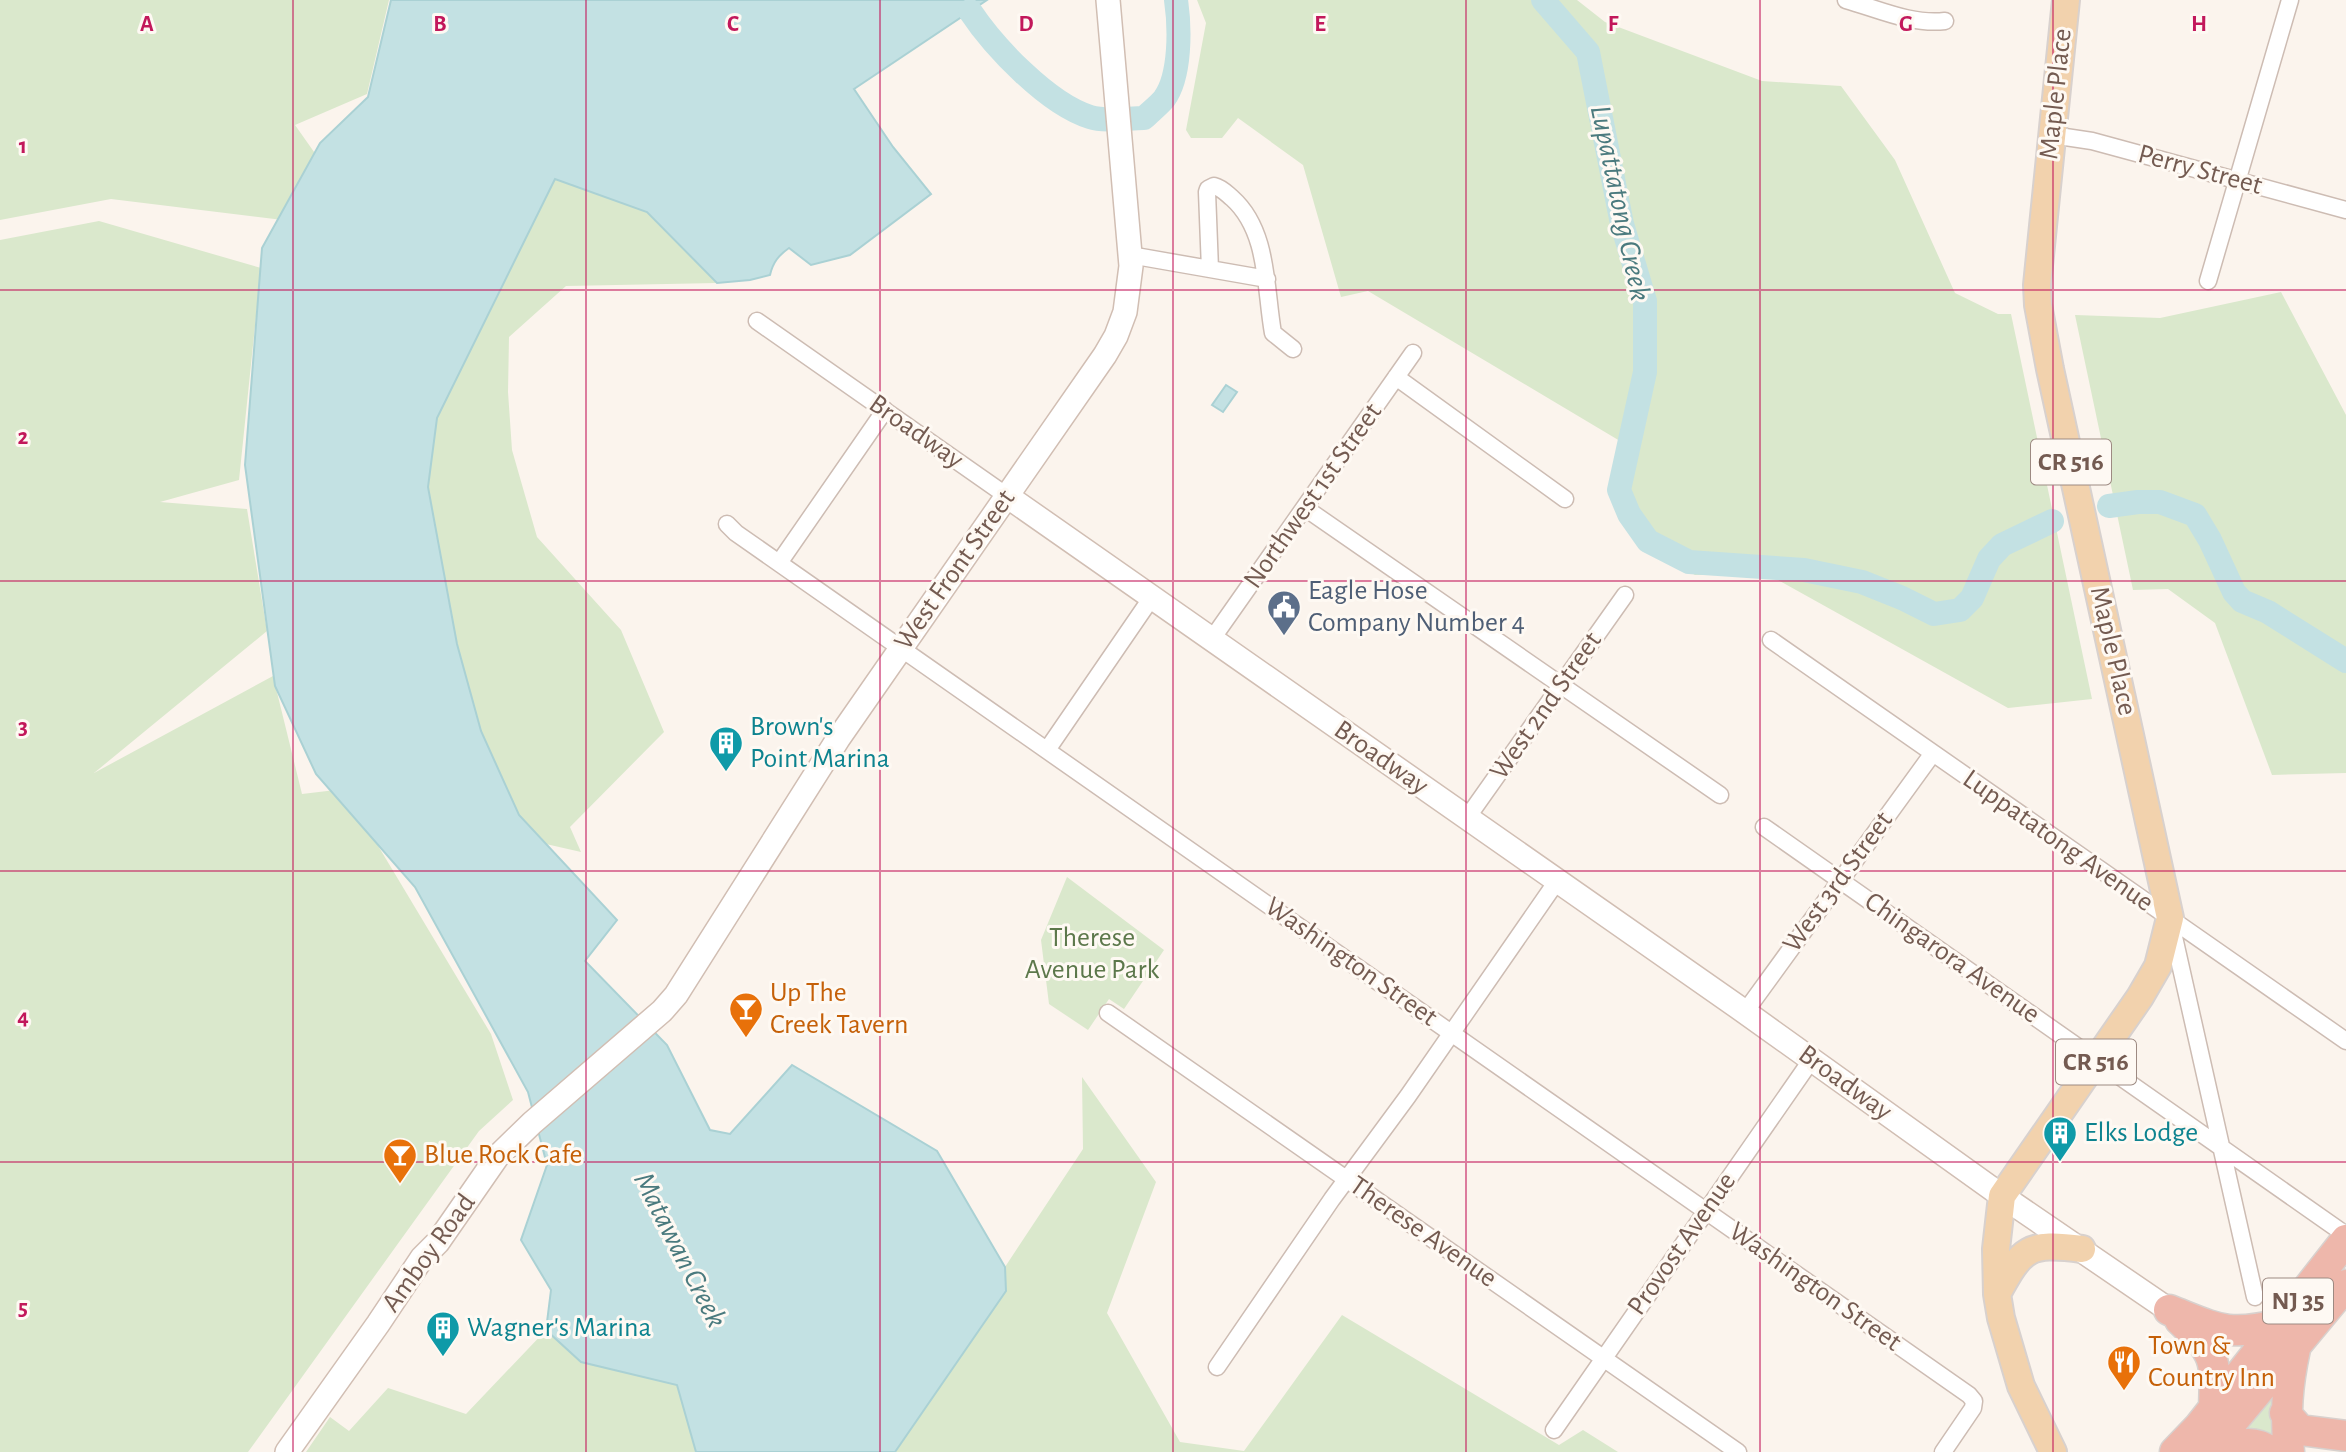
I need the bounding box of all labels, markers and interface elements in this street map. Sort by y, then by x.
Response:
text: A [140,13,154,36]
text: B [433,13,447,36]
text: C [727,13,739,36]
text: D [1018,13,1034,36]
text: E [1314,13,1326,36]
text: F [1608,13,1619,36]
text: G [1899,13,1913,36]
text: H [2191,13,2207,36]
street label: Maple Place [2035,27,2077,161]
water label: Lupattatong Creek [1585,102,1655,304]
text: 1 [19,135,27,158]
street label: Perry Street [2135,140,2265,200]
street label: Broadway [864,390,968,474]
street label: Northwest 1st Street [1239,398,1387,594]
text: 2 [18,426,29,449]
road number: CR 516 [2031,440,2111,484]
street label: West Front Street [890,485,1020,655]
place label: Eagle Hose Company Number 4 [1308,577,1525,637]
street label: Maple Place [2085,584,2141,718]
public building icon: Eagle Hose Company Number 4 [1265,588,1303,637]
street label: West 2nd Street [1485,627,1607,785]
place label: Brown's Point Marina [750,713,890,773]
text: 3 [18,716,28,739]
street label: Broadway [1329,716,1433,800]
building icon: Brown's Point Marina [707,724,745,773]
street label: Luppatatong Avenue [1958,765,2158,917]
street label: West 3rd Street [1778,806,1898,957]
street label: Chingarora Avenue [1859,887,2045,1029]
street label: Washington Street [1260,892,1442,1032]
park label: Therese Avenue Park [1025,924,1160,984]
place label: Up The Creek Tavern [770,979,909,1039]
bar icon: Up The Creek Tavern [727,990,765,1039]
text: 4 [17,1006,29,1029]
street label: Broadway [1793,1040,1897,1126]
road number: CR 516 [2056,1040,2136,1084]
building icon: Elks Lodge [2041,1114,2079,1163]
place label: Elks Lodge [2084,1119,2198,1147]
bar icon: Blue Rock Cafe [381,1136,419,1185]
place label: Blue Rock Cafe [424,1141,582,1169]
street label: Provost Avenue [1623,1167,1741,1321]
water label: Matawan Creek [628,1168,732,1332]
street label: Therese Avenue [1344,1171,1502,1293]
street label: Amboy Road [377,1189,481,1317]
street label: Washington Street [1724,1217,1906,1357]
road number: NJ 35 [2263,1278,2333,1324]
text: 5 [18,1297,28,1320]
building icon: Wagner's Marina [424,1309,462,1358]
place label: Wagner's Marina [467,1314,651,1342]
place label: Town & Country Inn [2148,1332,2275,1392]
restaurant icon: Town & Country Inn [2105,1343,2143,1392]

